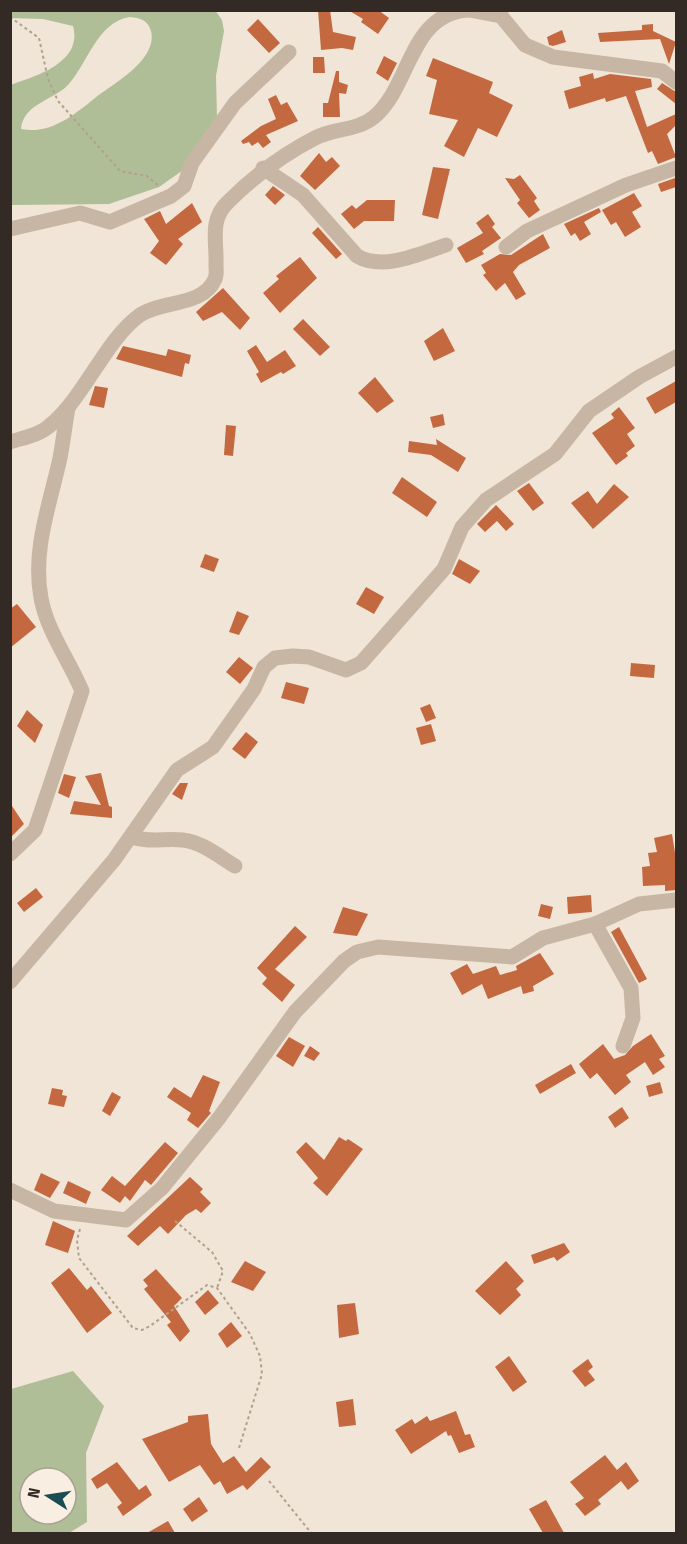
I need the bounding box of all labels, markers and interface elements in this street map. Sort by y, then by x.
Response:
north arrow [18,1466,78,1526]
text: N [24,1486,44,1500]

